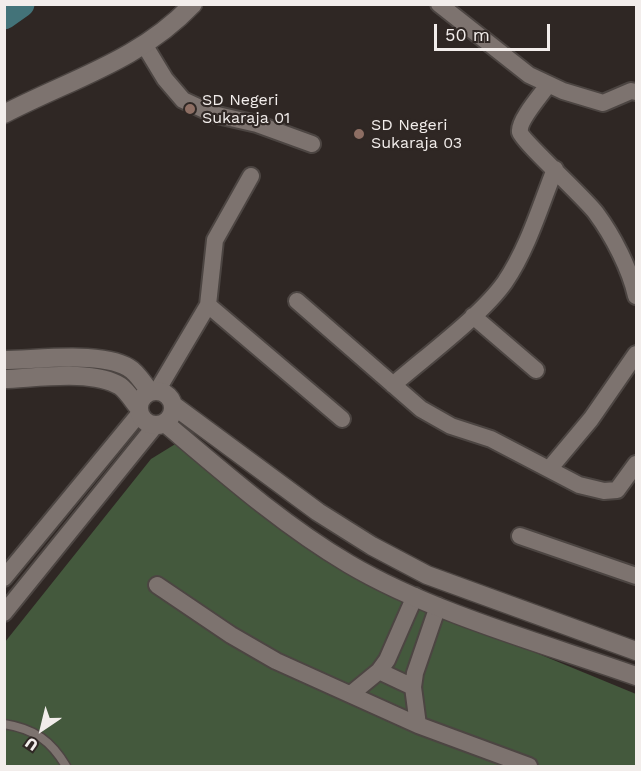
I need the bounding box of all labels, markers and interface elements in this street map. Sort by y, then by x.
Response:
scale bar [437,12,552,50]
text: 50 m [445,24,490,45]
place label: SD Negeri Sukaraja 01 [202,90,290,128]
marker: SD Negeri Sukaraja 01 [183,102,197,116]
place label: SD Negeri Sukaraja 03 [371,115,462,153]
marker: SD Negeri Sukaraja 03 [352,127,366,141]
north arrow [12,699,72,759]
text: U [21,733,41,755]

